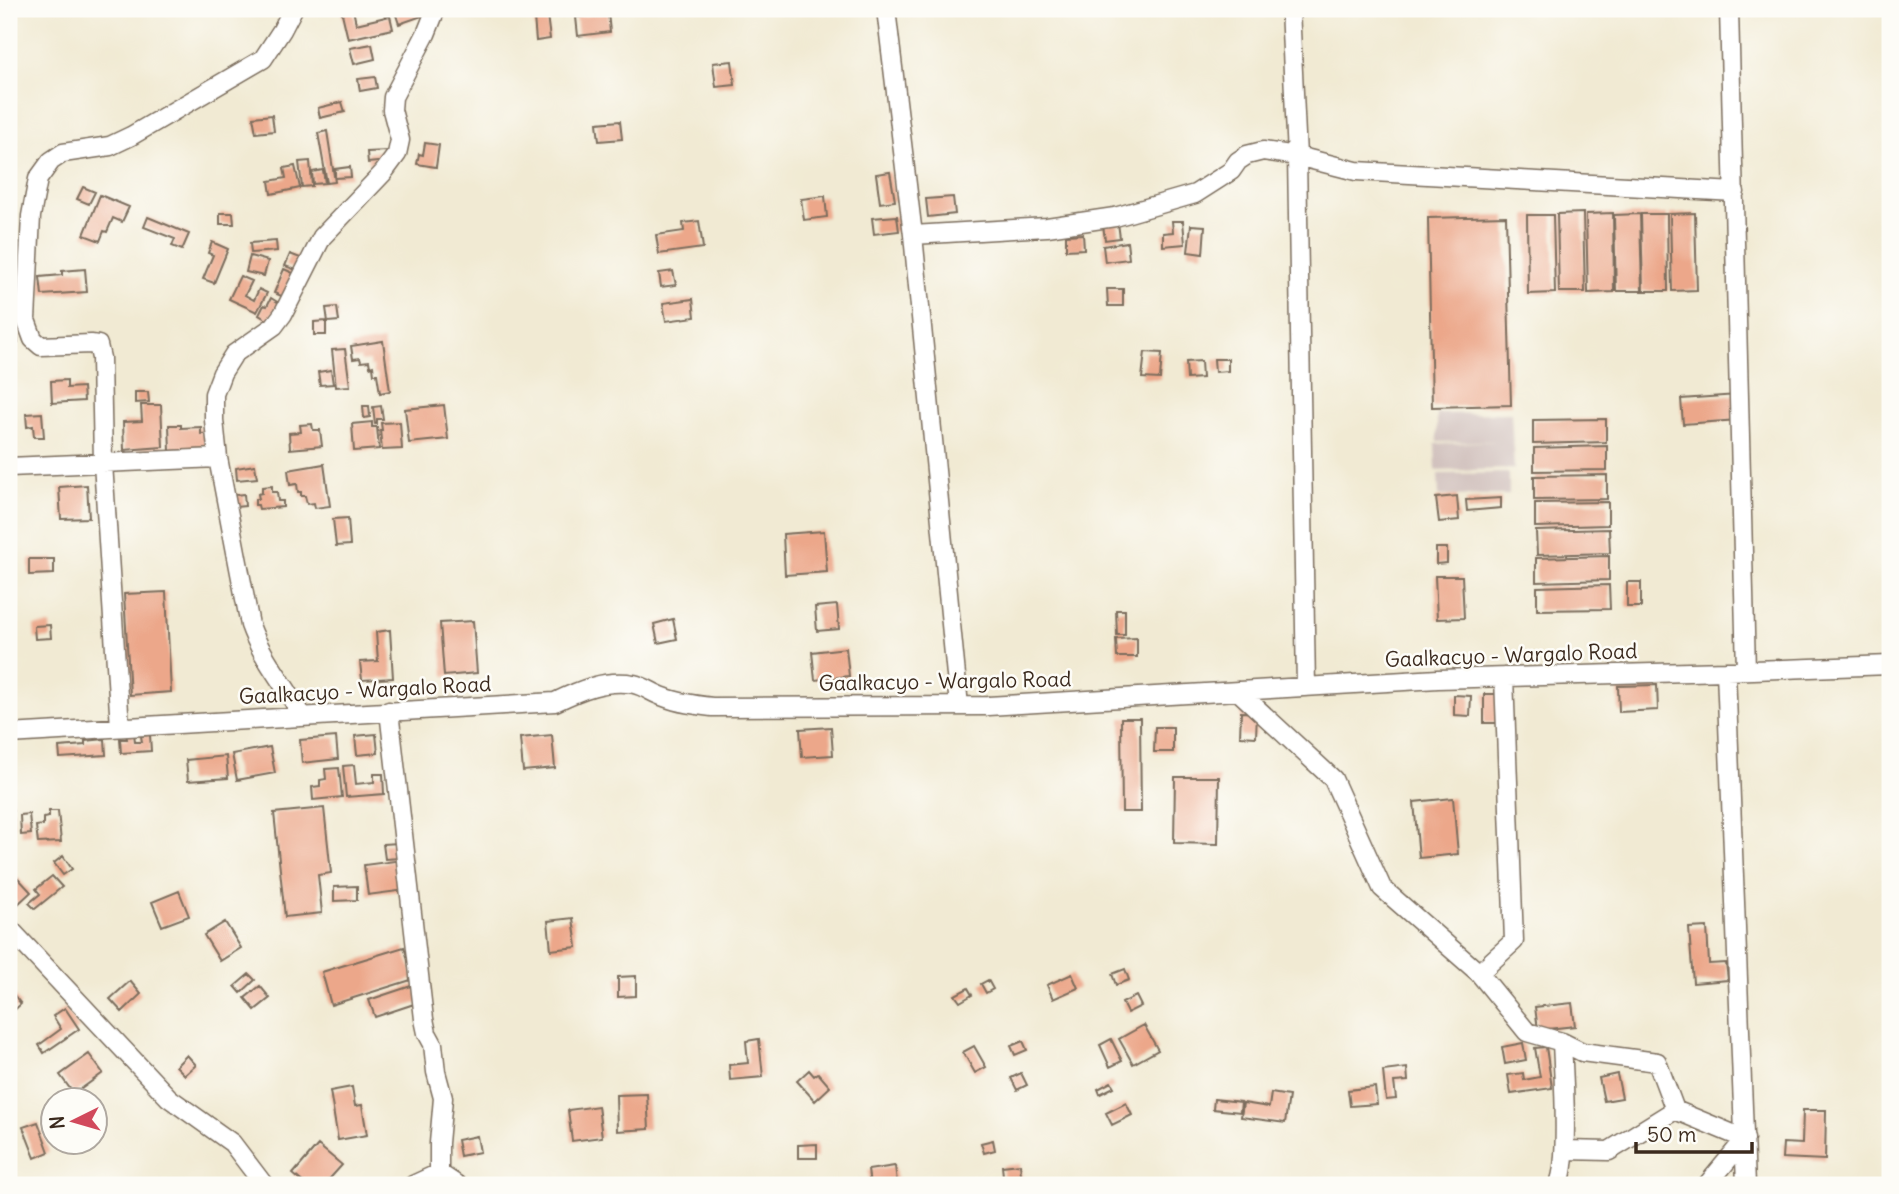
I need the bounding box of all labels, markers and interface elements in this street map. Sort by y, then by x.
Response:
street label: Gaalkacyo - Wargalo Road [1384,637,1638,673]
street label: Gaalkacyo - Wargalo Road [818,665,1072,697]
street label: Gaalkacyo - Wargalo Road [238,670,492,710]
north arrow [38,1086,108,1156]
scale bar [1636,1110,1752,1154]
text: N [45,1115,70,1130]
text: 50 m [1647,1121,1696,1148]

